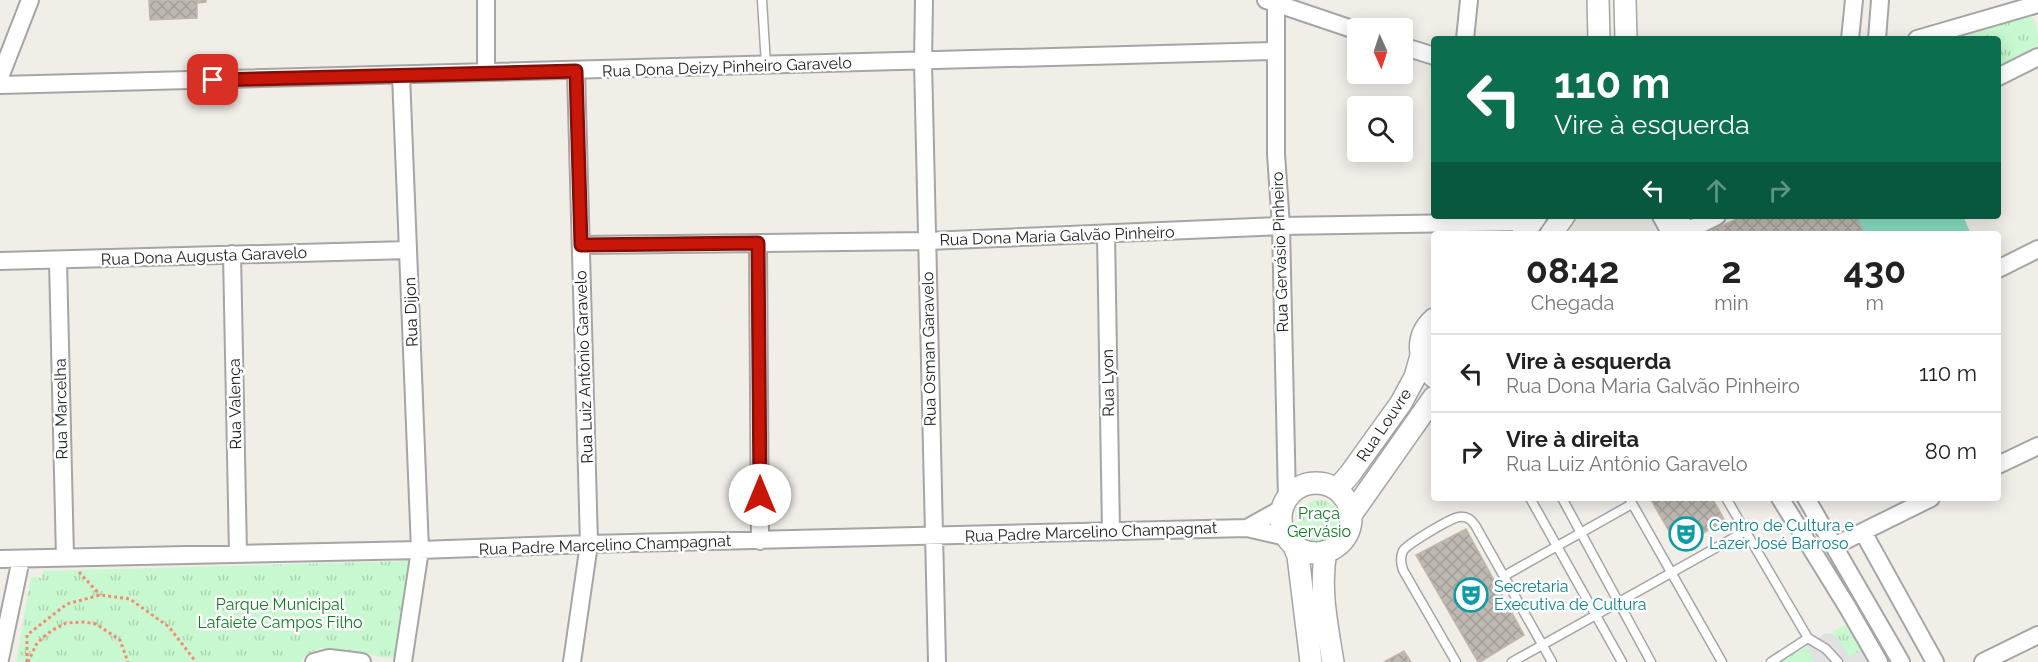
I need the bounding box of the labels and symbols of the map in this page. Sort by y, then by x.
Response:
north arrow [1347,18,1413,84]
street label: Rua Dona Deizy Pinheiro Garavelo [602,53,852,81]
pin [187,54,238,105]
street label: Rua Gervásio Pinheiro [1268,171,1292,333]
street label: Rua Dona Maria Galvão Pinheiro [939,222,1175,250]
street label: Rua Dona Augusta Garavelo [101,243,307,269]
street label: Rua Luiz Antônio Garavelo [571,270,597,464]
street label: Rua Osman Garavelo [918,271,940,427]
street label: Rua Dijon [400,277,422,347]
street label: Rua Lyon [1098,349,1118,417]
street label: Rua Marcelha [51,358,71,460]
street label: Rua Valença [225,358,245,450]
street label: Rua Louvre [1353,385,1415,465]
position arrow [728,463,792,527]
park label: Praça Gervásio [1287,504,1351,541]
theatre icon: Centro de Cultura e Lazer José Barroso [1668,516,1704,552]
place label: Centro de Cultura e Lazer José Barroso [1709,516,1854,553]
street label: Rua Padre Marcelino Champagnat [965,518,1218,546]
street label: Rua Padre Marcelino Champagnat [479,531,732,559]
theatre icon: Secretaria Executiva de Cultura [1453,577,1489,613]
place label: Secretaria Executiva de Cultura [1494,577,1647,614]
park label: Parque Municipal Lafaiete Campos Filho [197,595,363,632]

